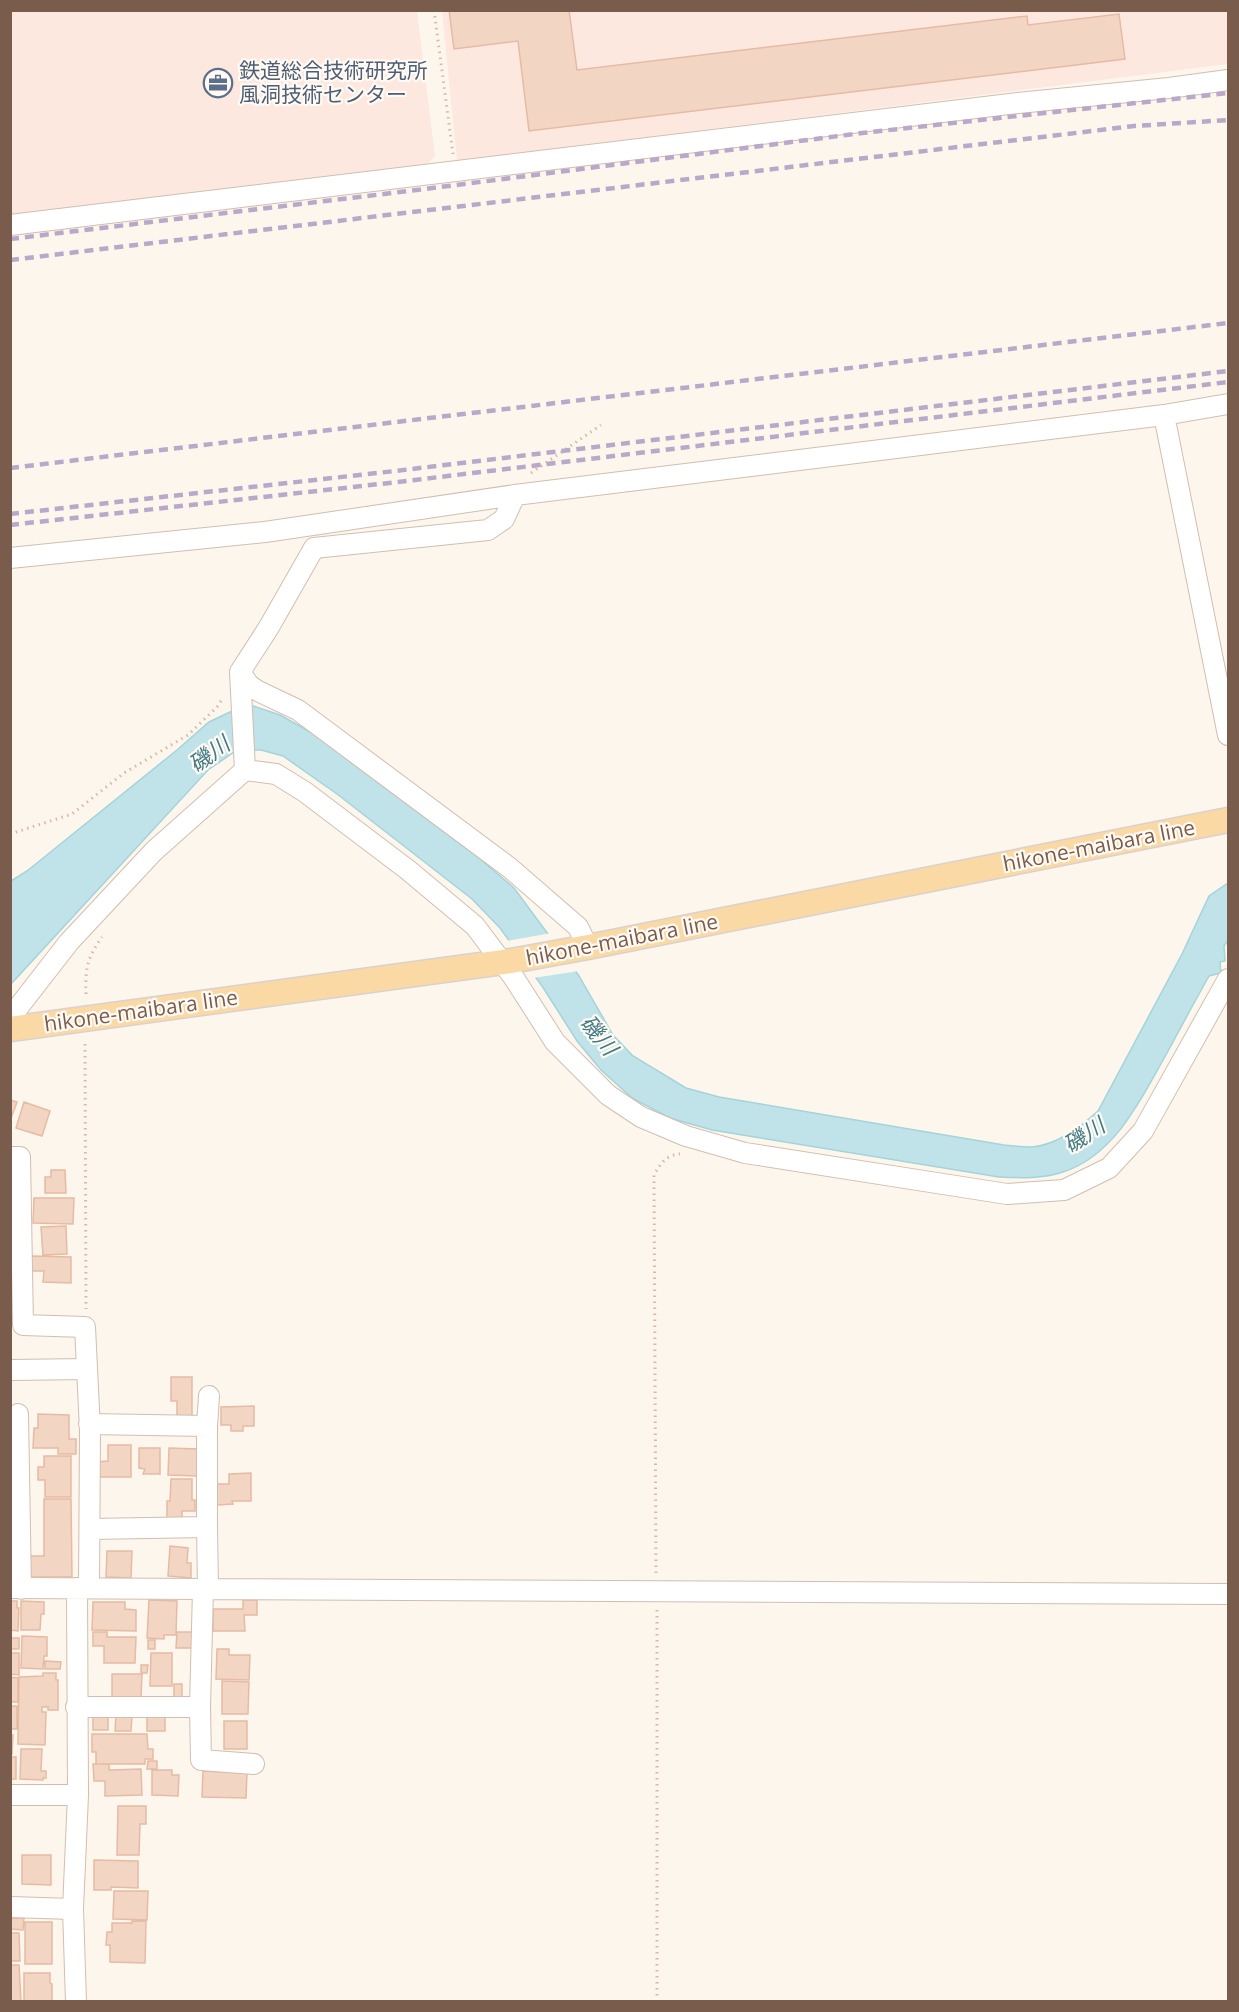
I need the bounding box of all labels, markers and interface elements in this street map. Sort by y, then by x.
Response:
place label: 鉄道総合技術研究所 風洞技術センター [239,56,428,108]
office icon: 鉄道総合技術研究所 風洞技術センター [202,67,234,99]
water label: 磯川 [182,727,237,778]
street label: hikone-maibara line [1000,813,1197,877]
street label: hikone-maibara line [523,907,720,971]
street label: hikone-maibara line [42,983,239,1037]
water label: 磯川 [574,1008,627,1062]
water label: 磯川 [1057,1109,1112,1159]

